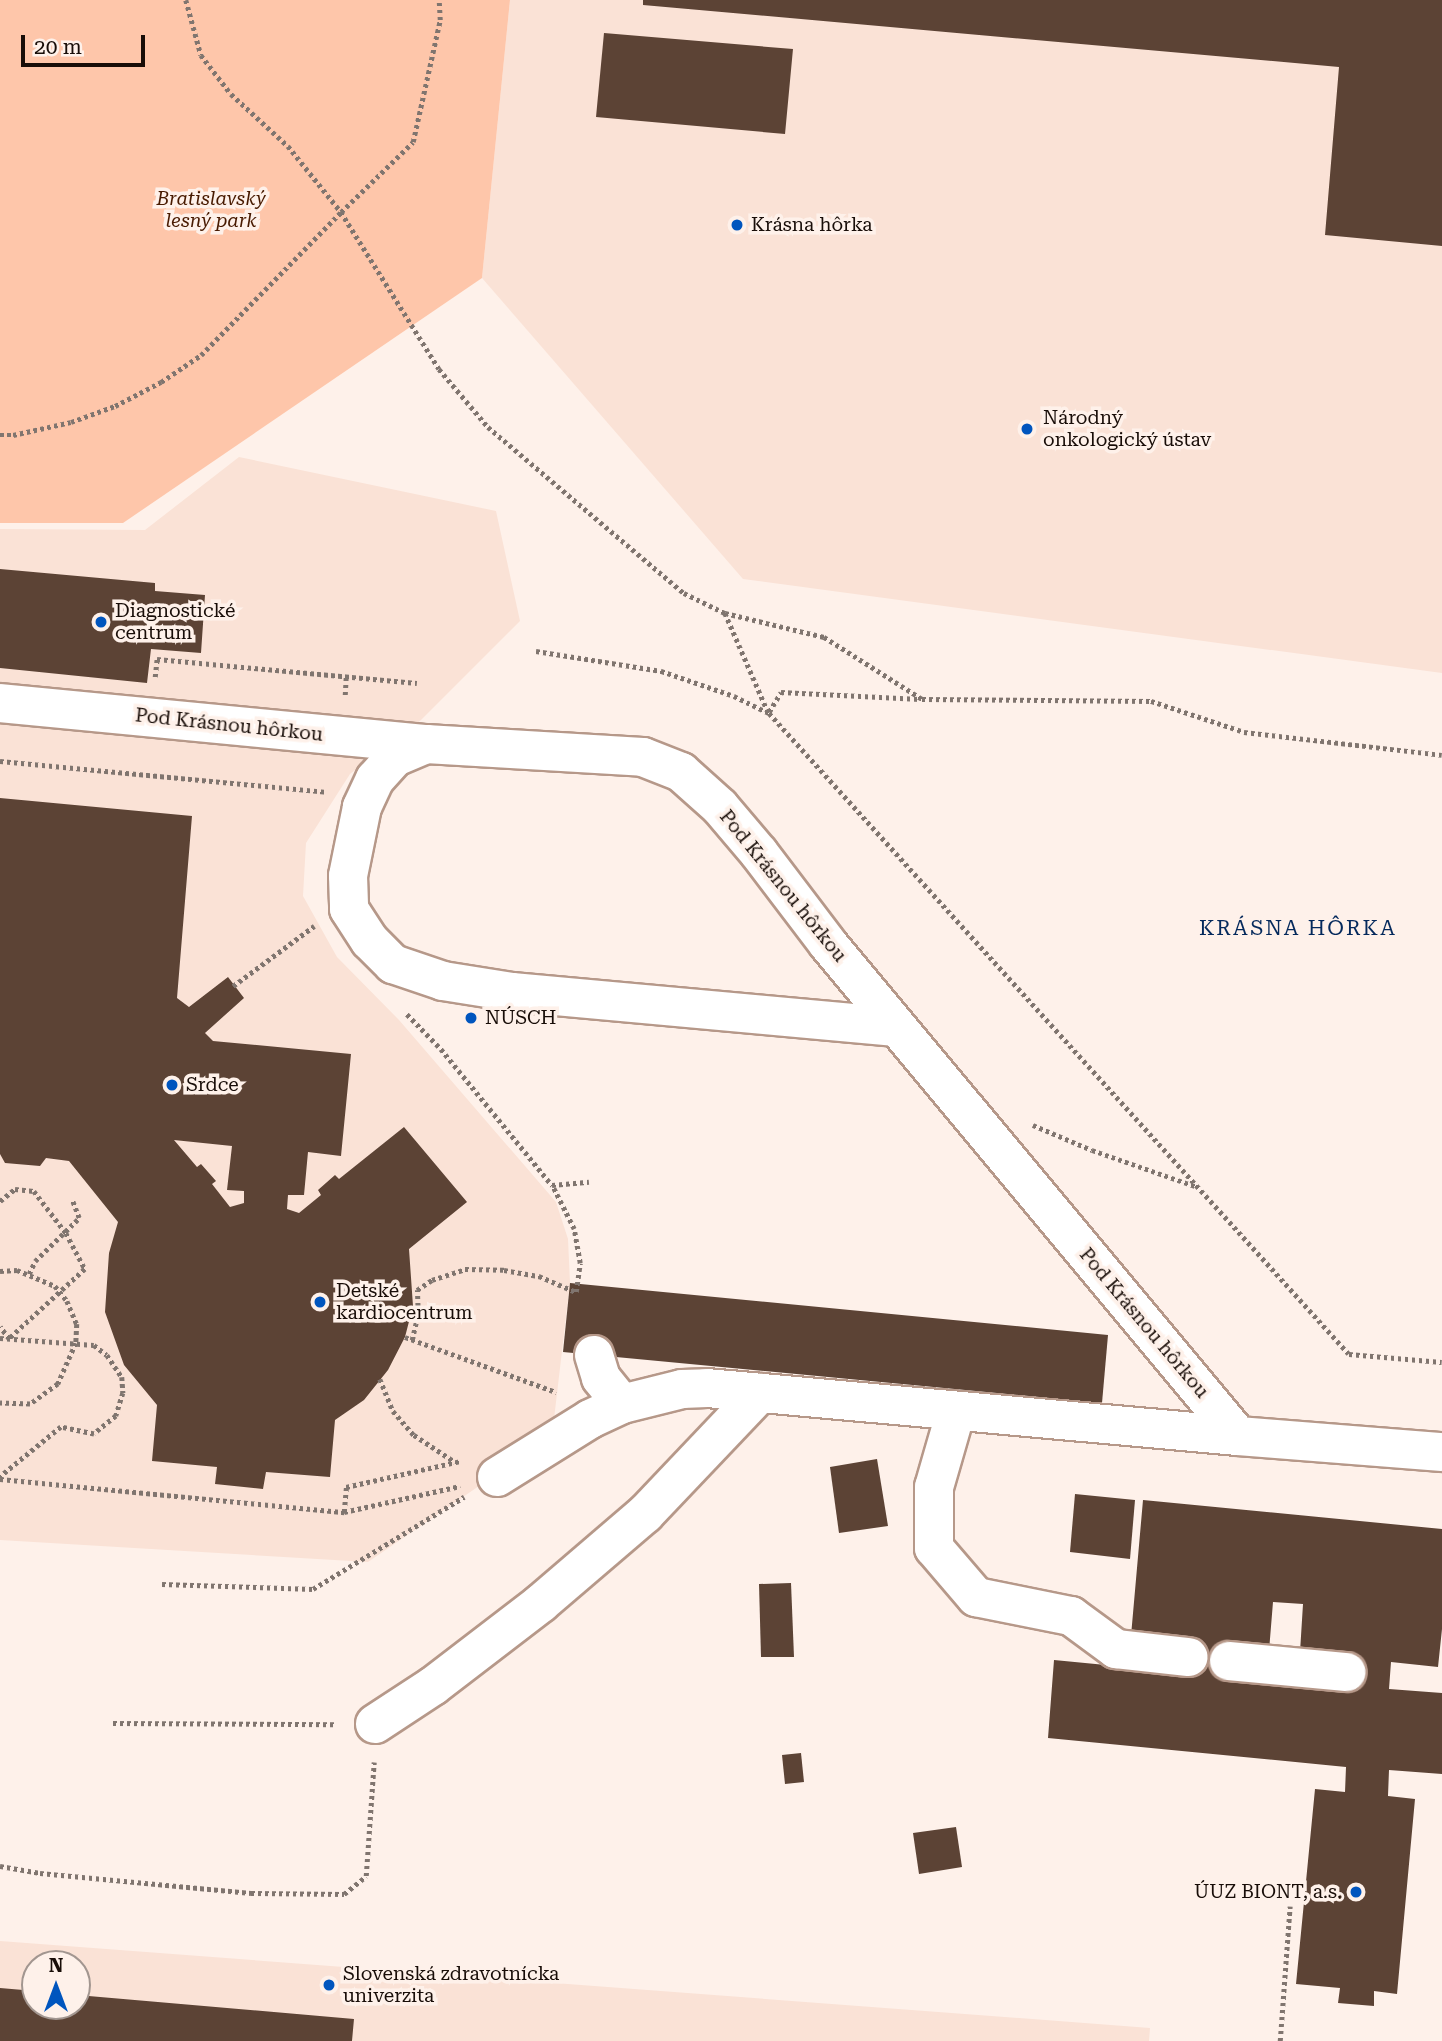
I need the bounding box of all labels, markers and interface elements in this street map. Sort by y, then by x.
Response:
scale bar [24,21,149,65]
text: 20 m [34,35,82,59]
park label: Bratislavský lesný park [156,188,266,232]
place label: Krásna hôrka [751,214,873,236]
marker: Krásna hôrka [729,217,745,233]
place label: Národný onkologický ústav [1043,407,1211,451]
marker: Národný onkologický ústav [1017,419,1037,439]
place label: Diagnostické centrum [115,600,235,644]
marker: Diagnostické centrum [93,614,109,630]
street label: Pod Krásnou hôrkou [134,704,324,746]
street label: Pod Krásnou hôrkou [715,806,851,966]
district label: KRÁSNA HÔRKA [1200,915,1396,941]
place label: NÚSCH [485,1007,556,1029]
marker: NÚSCH [463,1010,479,1026]
place label: Srdce [186,1074,239,1096]
marker: Srdce [164,1077,180,1093]
street label: Pod Krásnou hôrkou [1075,1243,1213,1403]
place label: Detské kardiocentrum [336,1280,473,1324]
marker: Detské kardiocentrum [310,1292,330,1312]
place label: ÚUZ BIONT, a.s. [1194,1881,1342,1903]
marker: ÚUZ BIONT, a.s. [1348,1884,1364,1900]
north arrow [21,1950,91,2020]
text: N [49,1954,63,1977]
place label: Slovenská zdravotnícka univerzita [343,1963,559,2007]
marker: Slovenská zdravotnícka univerzita [321,1977,337,1993]

